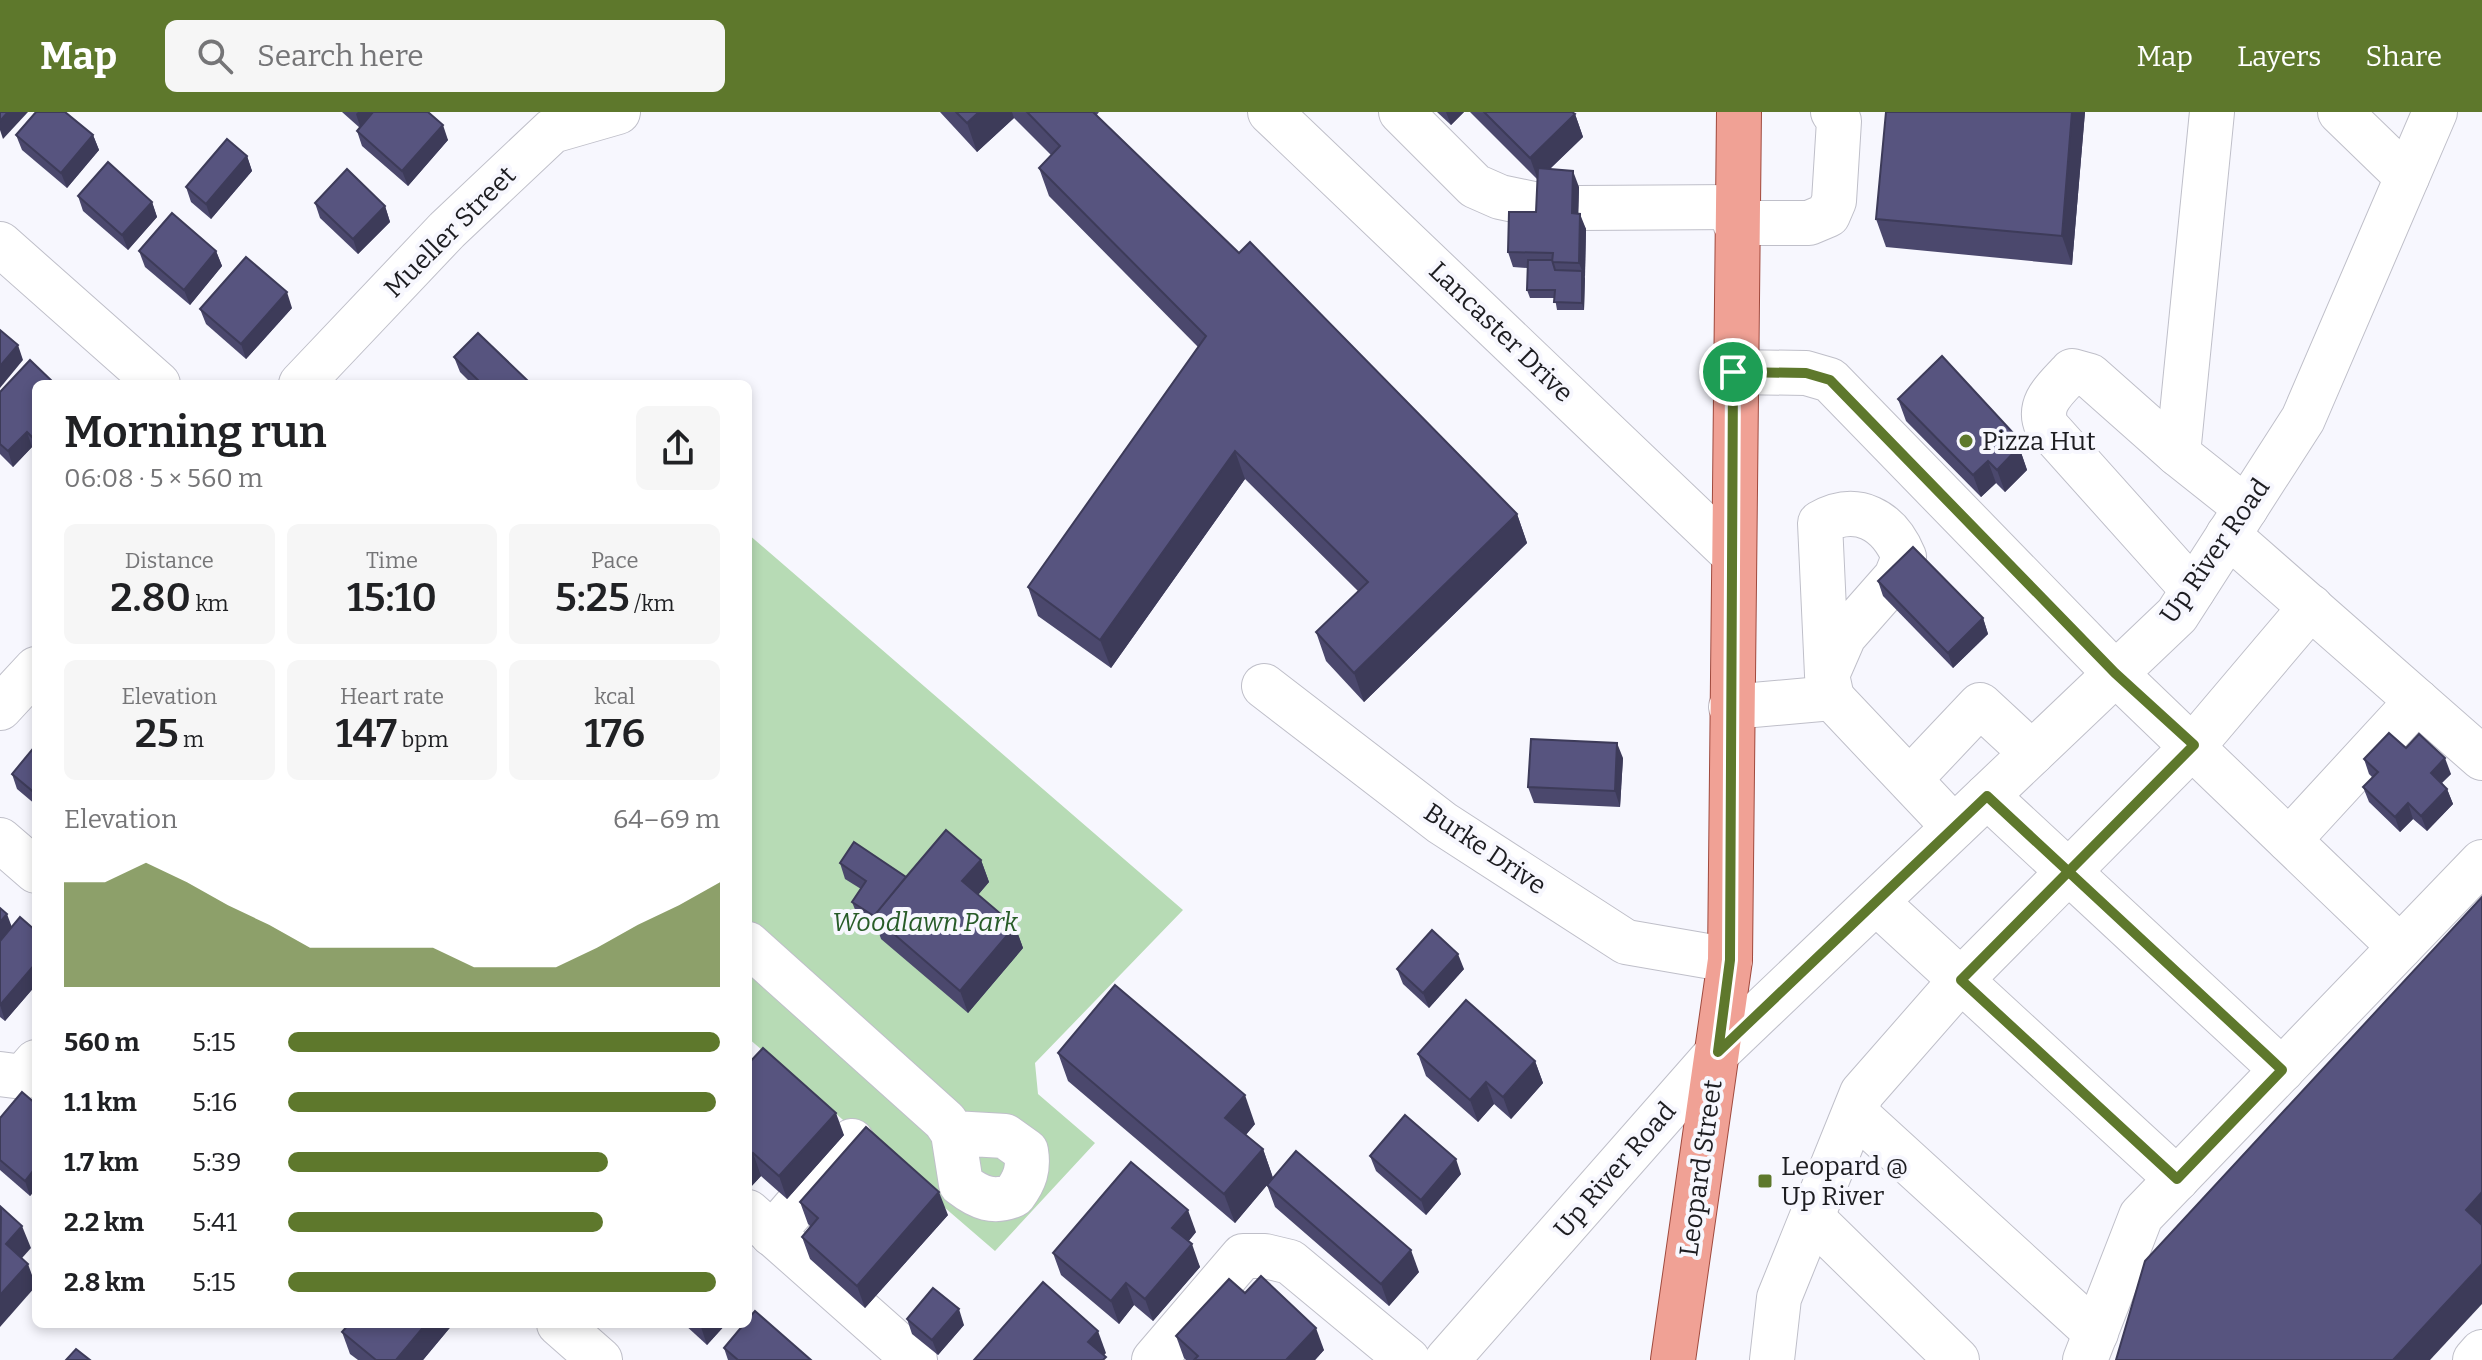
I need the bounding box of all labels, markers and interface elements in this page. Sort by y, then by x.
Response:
search box [165,20,725,92]
text: Map [40,33,117,79]
icon: search [193,34,237,78]
text: Search here [257,38,424,74]
text: Map [2136,40,2193,73]
text: Layers [2237,40,2321,73]
text: Share [2365,40,2442,73]
street label: Mueller Street [378,160,522,304]
street label: Lancaster Drive [1423,255,1579,409]
pin [1699,338,1767,406]
icon: arrive [1711,350,1755,394]
text: Morning run [64,406,327,459]
button: share [636,406,720,490]
place label: Pizza Hut [1982,426,2096,457]
marker: Pizza Hut [1957,432,1975,450]
text: 06:08 · 5 × 560 m [64,463,263,494]
street label: Up River Road [2154,473,2276,629]
text: Distance [125,547,214,574]
text: Time [366,547,418,574]
text: Pace [591,547,638,574]
text: 2.80 [110,574,191,622]
text: 15:10 [347,574,437,622]
text: 5:25 [555,574,630,622]
text: km [191,590,229,617]
text: /km [630,590,674,617]
text: Elevation [121,683,217,710]
text: Heart rate [340,683,444,710]
text: kcal [594,683,635,710]
text: 25 [135,710,179,758]
text: 147 [336,710,397,758]
text: 176 [584,710,645,758]
text: m [179,726,204,753]
text: bpm [397,726,448,753]
street label: Burke Drive [1418,797,1552,901]
text: Elevation [64,804,177,835]
text: 64–69 m [613,804,720,835]
park label: Woodlawn Park [832,907,1019,938]
text: 560 m [64,1027,140,1058]
text: 5:15 [192,1027,236,1058]
street label: Leopard Street [1673,1077,1729,1258]
text: 1.1 km [64,1087,137,1118]
text: 5:16 [192,1087,237,1118]
street label: Up River Road [1548,1096,1682,1244]
text: 1.7 km [64,1147,139,1178]
text: 5:39 [192,1147,241,1178]
place label: Leopard @ Up River [1781,1151,1908,1212]
marker: Leopard @ Up River [1756,1172,1774,1190]
text: 2.2 km [64,1207,144,1238]
text: 5:41 [192,1207,237,1238]
text: 2.8 km [64,1267,145,1298]
text: 5:15 [192,1267,236,1298]

